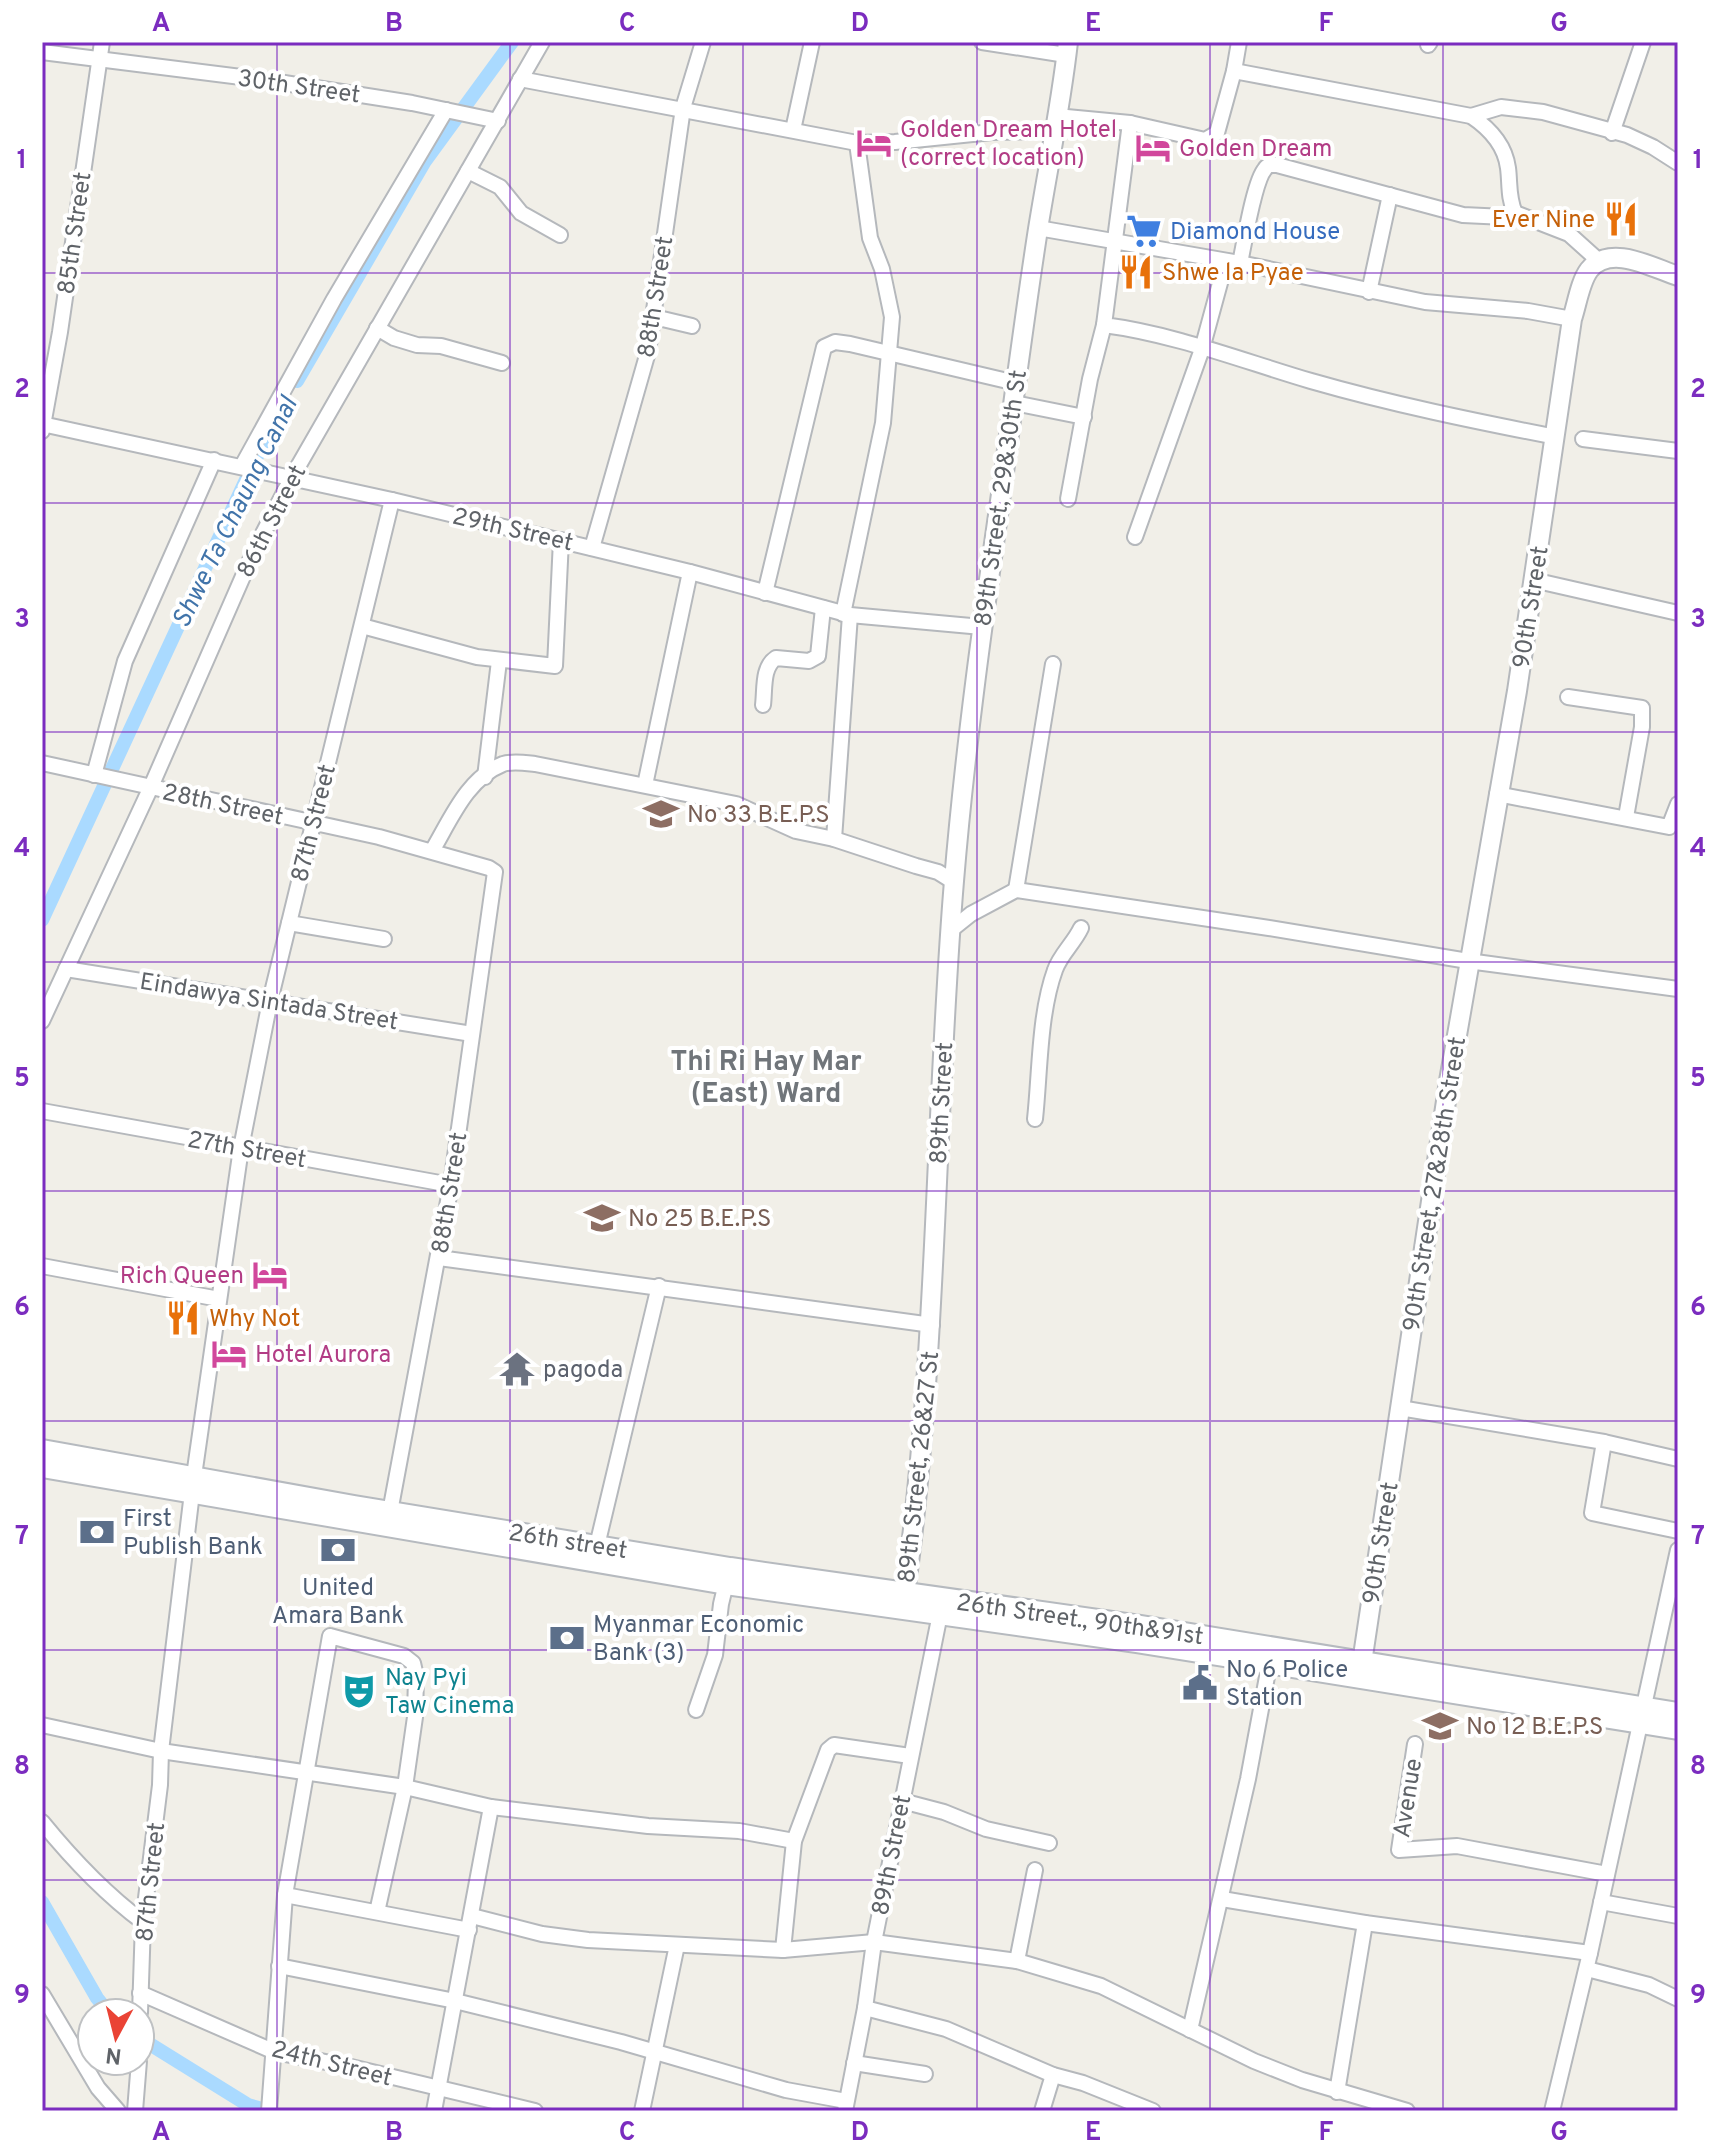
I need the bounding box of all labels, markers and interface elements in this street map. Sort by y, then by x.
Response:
text: A [152,8,170,41]
text: B [385,8,403,41]
text: C [619,8,635,41]
text: D [851,8,869,41]
text: E [1085,8,1101,41]
text: F [1319,8,1334,41]
text: G [1550,8,1568,41]
street label: 30th Street [236,65,362,111]
place label: Golden Dream Hotel (correct location) [900,116,1117,174]
hotel icon: Golden Dream Hotel (correct location) [855,124,893,162]
hotel icon: Golden Dream [1134,129,1172,167]
place label: Golden Dream [1179,135,1332,165]
text: 1 [17,145,27,178]
text: 1 [1693,145,1703,178]
street label: 85th Street [53,170,99,296]
restaurant icon: Ever Nine [1602,200,1640,238]
place label: Ever Nine [1492,206,1595,236]
supermarket icon: Diamond House [1125,212,1163,250]
place label: Diamond House [1170,218,1340,248]
street label: 88th Street [633,234,681,360]
restaurant icon: Shwe la Pyae [1117,253,1155,291]
place label: Shwe la Pyae [1162,259,1304,289]
street label: 89th Street, 29&30th St [969,368,1035,628]
text: 2 [14,374,30,407]
text: 2 [1690,374,1706,407]
water label: Shwe Ta Chaung Canal [166,391,307,634]
street label: 86th Street [232,460,314,583]
street label: 29th Street [449,503,576,559]
street label: 90th Street [1508,544,1556,671]
text: 3 [14,604,30,637]
text: 3 [1690,604,1706,637]
street label: 87th Street [286,762,344,885]
street label: 28th Street [159,779,286,833]
school or university icon: No 33 B.E.P.S [642,795,680,833]
place label: No 33 B.E.P.S [687,801,830,831]
text: 4 [14,833,30,866]
text: 4 [1690,833,1706,866]
street label: Eindawya Sintada Street [137,968,400,1038]
street label: 90th Street, 27&28th Street [1398,1035,1474,1334]
street label: 89th Street [925,1041,961,1165]
district label: Thi Ri Hay Mar (East) Ward [670,1045,862,1113]
text: 5 [14,1063,30,1096]
text: 5 [1690,1063,1706,1096]
street label: 27th Street [185,1126,308,1176]
street label: 88th Street [427,1130,475,1256]
school or university icon: No 25 B.E.P.S [583,1199,621,1237]
place label: No 25 B.E.P.S [628,1205,771,1235]
hotel icon: Rich Queen [251,1256,289,1294]
place label: Rich Queen [120,1262,244,1292]
text: 6 [14,1292,30,1325]
text: 6 [1690,1292,1706,1325]
restaurant icon: Why Not [164,1299,202,1337]
place label: Why Not [209,1305,300,1335]
hotel icon: Hotel Aurora [210,1335,248,1373]
place label: Hotel Aurora [255,1341,391,1371]
temple icon: pagoda [498,1350,536,1388]
street label: 89th Street, 26&27 St [893,1350,947,1585]
place label: pagoda [543,1356,623,1386]
street label: 90th Street [1358,1480,1406,1607]
place label: First Publish Bank [123,1505,263,1563]
bank icon: First Publish Bank [78,1513,116,1551]
street label: 26th street [506,1519,629,1567]
text: 7 [15,1521,29,1554]
text: 7 [1691,1521,1705,1554]
bank icon: United Amara Bank [319,1531,357,1569]
place label: United Amara Bank [272,1574,404,1632]
street label: 26th Street., 90th&91st [954,1589,1205,1653]
place label: Myanmar Economic Bank (3) [593,1611,804,1669]
bank icon: Myanmar Economic Bank (3) [548,1619,586,1657]
place label: No 6 Police Station [1226,1656,1348,1714]
place label: Nay Pyi Taw Cinema [385,1664,514,1722]
public building icon: No 6 Police Station [1181,1664,1219,1702]
theatre icon: Nay Pyi Taw Cinema [340,1672,378,1710]
school or university icon: No 12 B.E.P.S [1421,1707,1459,1745]
place label: No 12 B.E.P.S [1466,1713,1603,1743]
text: 8 [14,1751,30,1784]
text: 8 [1690,1751,1706,1784]
street label: Avenue [1388,1756,1430,1840]
street label: 89th Street [867,1792,919,1918]
street label: 87th Street [131,1821,173,1943]
text: 9 [14,1980,30,2013]
text: 9 [1690,1980,1706,2013]
north arrow [76,1997,156,2077]
street label: 24th Street [268,2035,395,2094]
text: N [104,2040,123,2069]
text: A [152,2117,170,2150]
text: B [385,2117,403,2150]
text: C [619,2117,635,2150]
text: D [851,2117,869,2150]
text: E [1085,2117,1101,2150]
text: F [1319,2117,1334,2150]
text: G [1550,2117,1568,2150]

